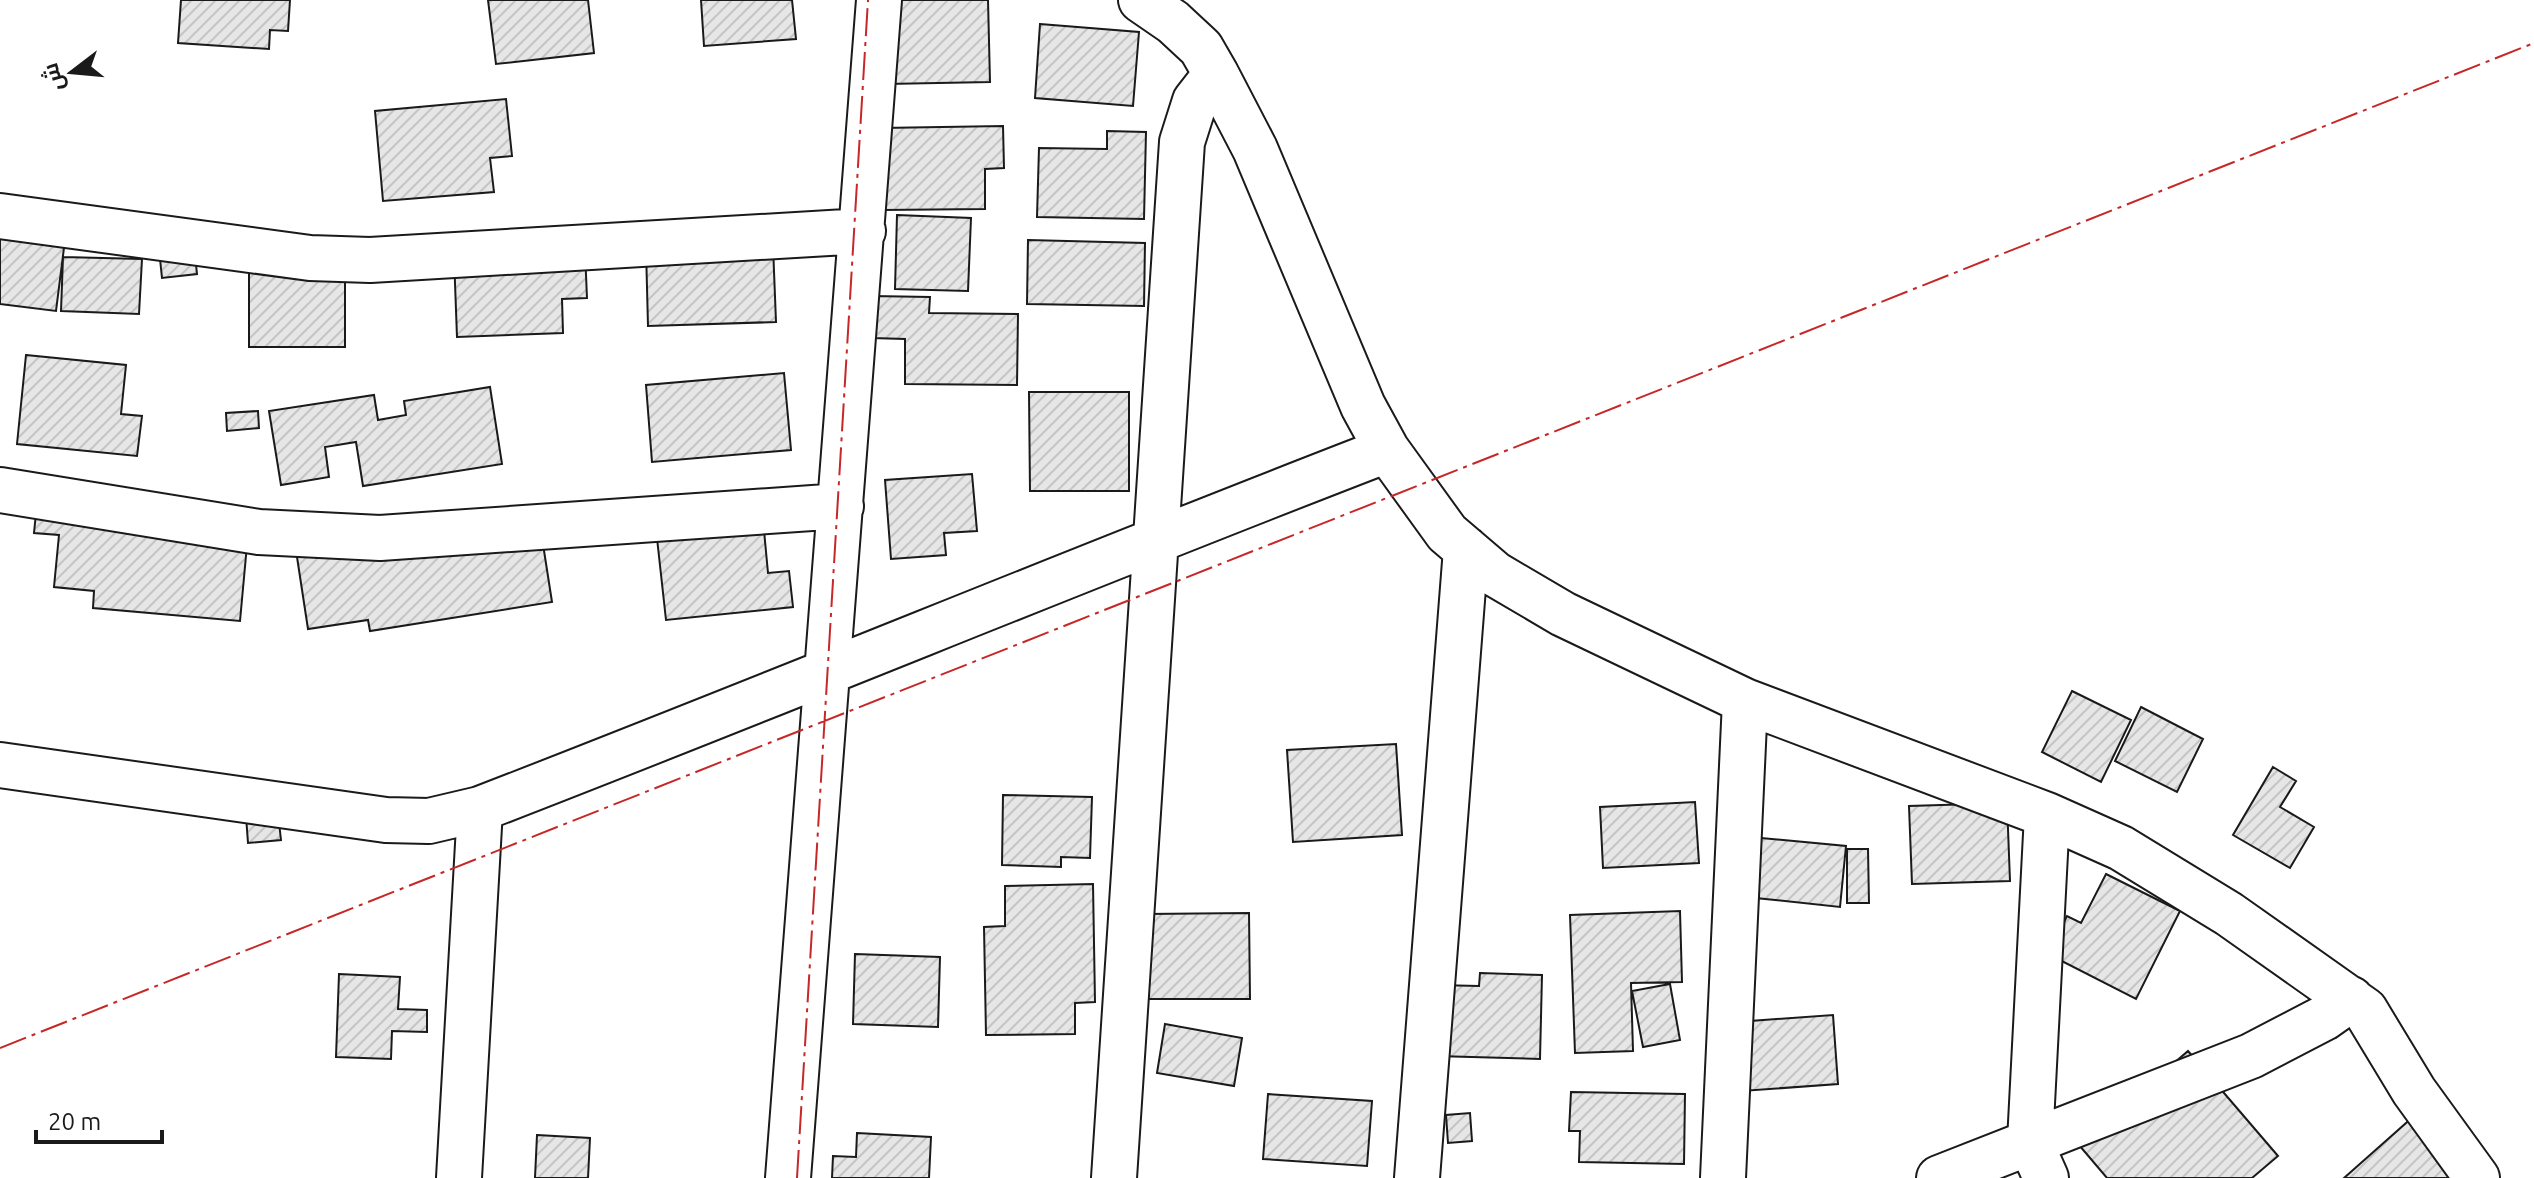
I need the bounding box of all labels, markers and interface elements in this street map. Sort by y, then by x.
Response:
north arrow [32,32,112,112]
text: ش [36,60,70,95]
scale bar [36,1094,162,1144]
text: 20 m [48,1108,101,1135]

